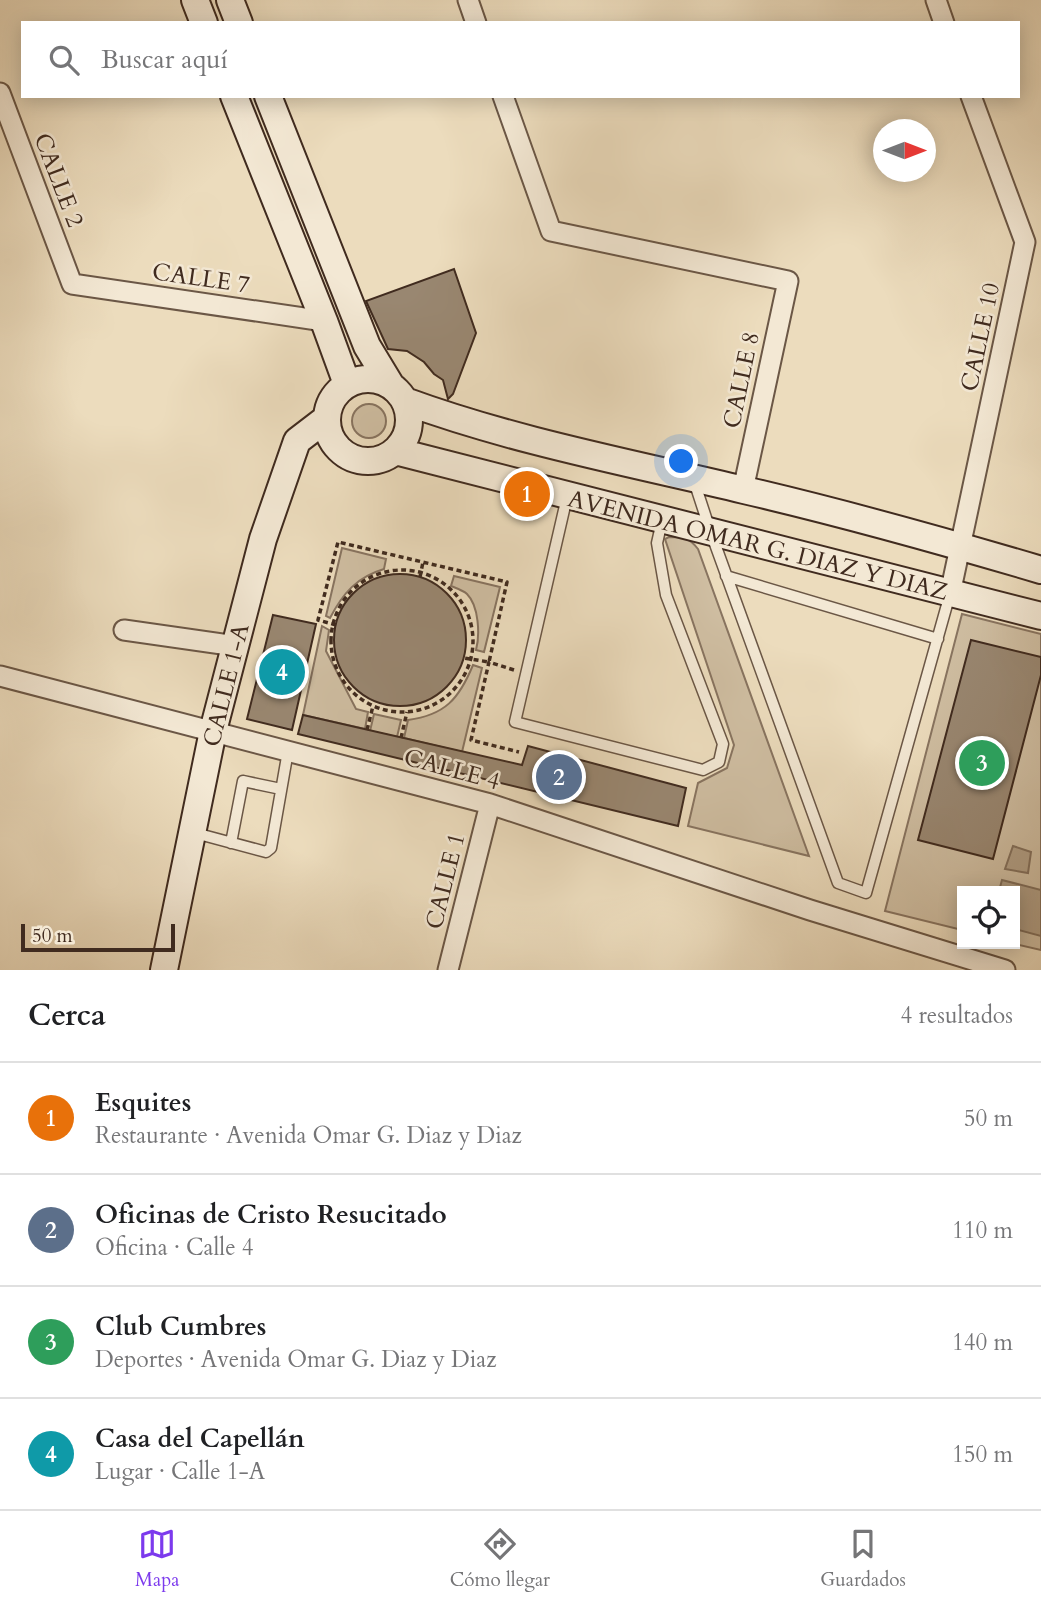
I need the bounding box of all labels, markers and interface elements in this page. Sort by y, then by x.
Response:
search box [21,21,1020,98]
icon: search [45,41,83,79]
text: Buscar aquí [101,42,228,77]
north arrow [873,119,936,182]
street label: CALLE 2 [26,129,92,232]
street label: CALLE 7 [150,255,252,302]
street label: CALLE 10 [953,280,1008,394]
street label: CALLE 8 [715,329,768,431]
your location [664,444,698,478]
pin: 1 [504,468,550,520]
street label: AVENIDA OMAR G. DIAZ Y DIAZ [564,482,951,609]
street label: CALLE 1-A [195,619,258,750]
pin: 4 [259,646,305,698]
pin: 3 [959,737,1005,789]
street label: CALLE 4 [400,741,503,798]
pin: 2 [536,751,582,803]
street label: CALLE 1 [418,830,473,933]
map controls [957,886,1020,949]
button: locate [957,886,1020,949]
scale bar [21,921,175,953]
text: 50 m [32,923,73,949]
text: Cerca [28,995,106,1036]
text: 4 resultados [900,1000,1013,1031]
text: Esquites [95,1085,191,1120]
text: 1 [45,1103,57,1134]
text: 50 m [964,1103,1013,1134]
text: Restaurante · Avenida Omar G. Diaz y Diaz [95,1120,522,1151]
text: Oficinas de Cristo Resucitado [95,1197,447,1232]
text: 2 [45,1215,57,1246]
text: 110 m [952,1215,1013,1246]
text: Oficina · Calle 4 [95,1232,254,1263]
text: Club Cumbres [95,1309,266,1344]
text: 3 [45,1327,57,1358]
text: 140 m [952,1327,1013,1358]
text: Deportes · Avenida Omar G. Diaz y Diaz [95,1344,496,1375]
text: Casa del Capellán [95,1421,305,1456]
text: 4 [45,1439,57,1470]
text: 150 m [952,1439,1013,1470]
text: Lugar · Calle 1-A [95,1456,265,1487]
tab: Mapa [135,1525,180,1593]
tab: Cómo llegar [450,1525,550,1593]
tab: Guardados [820,1525,906,1593]

